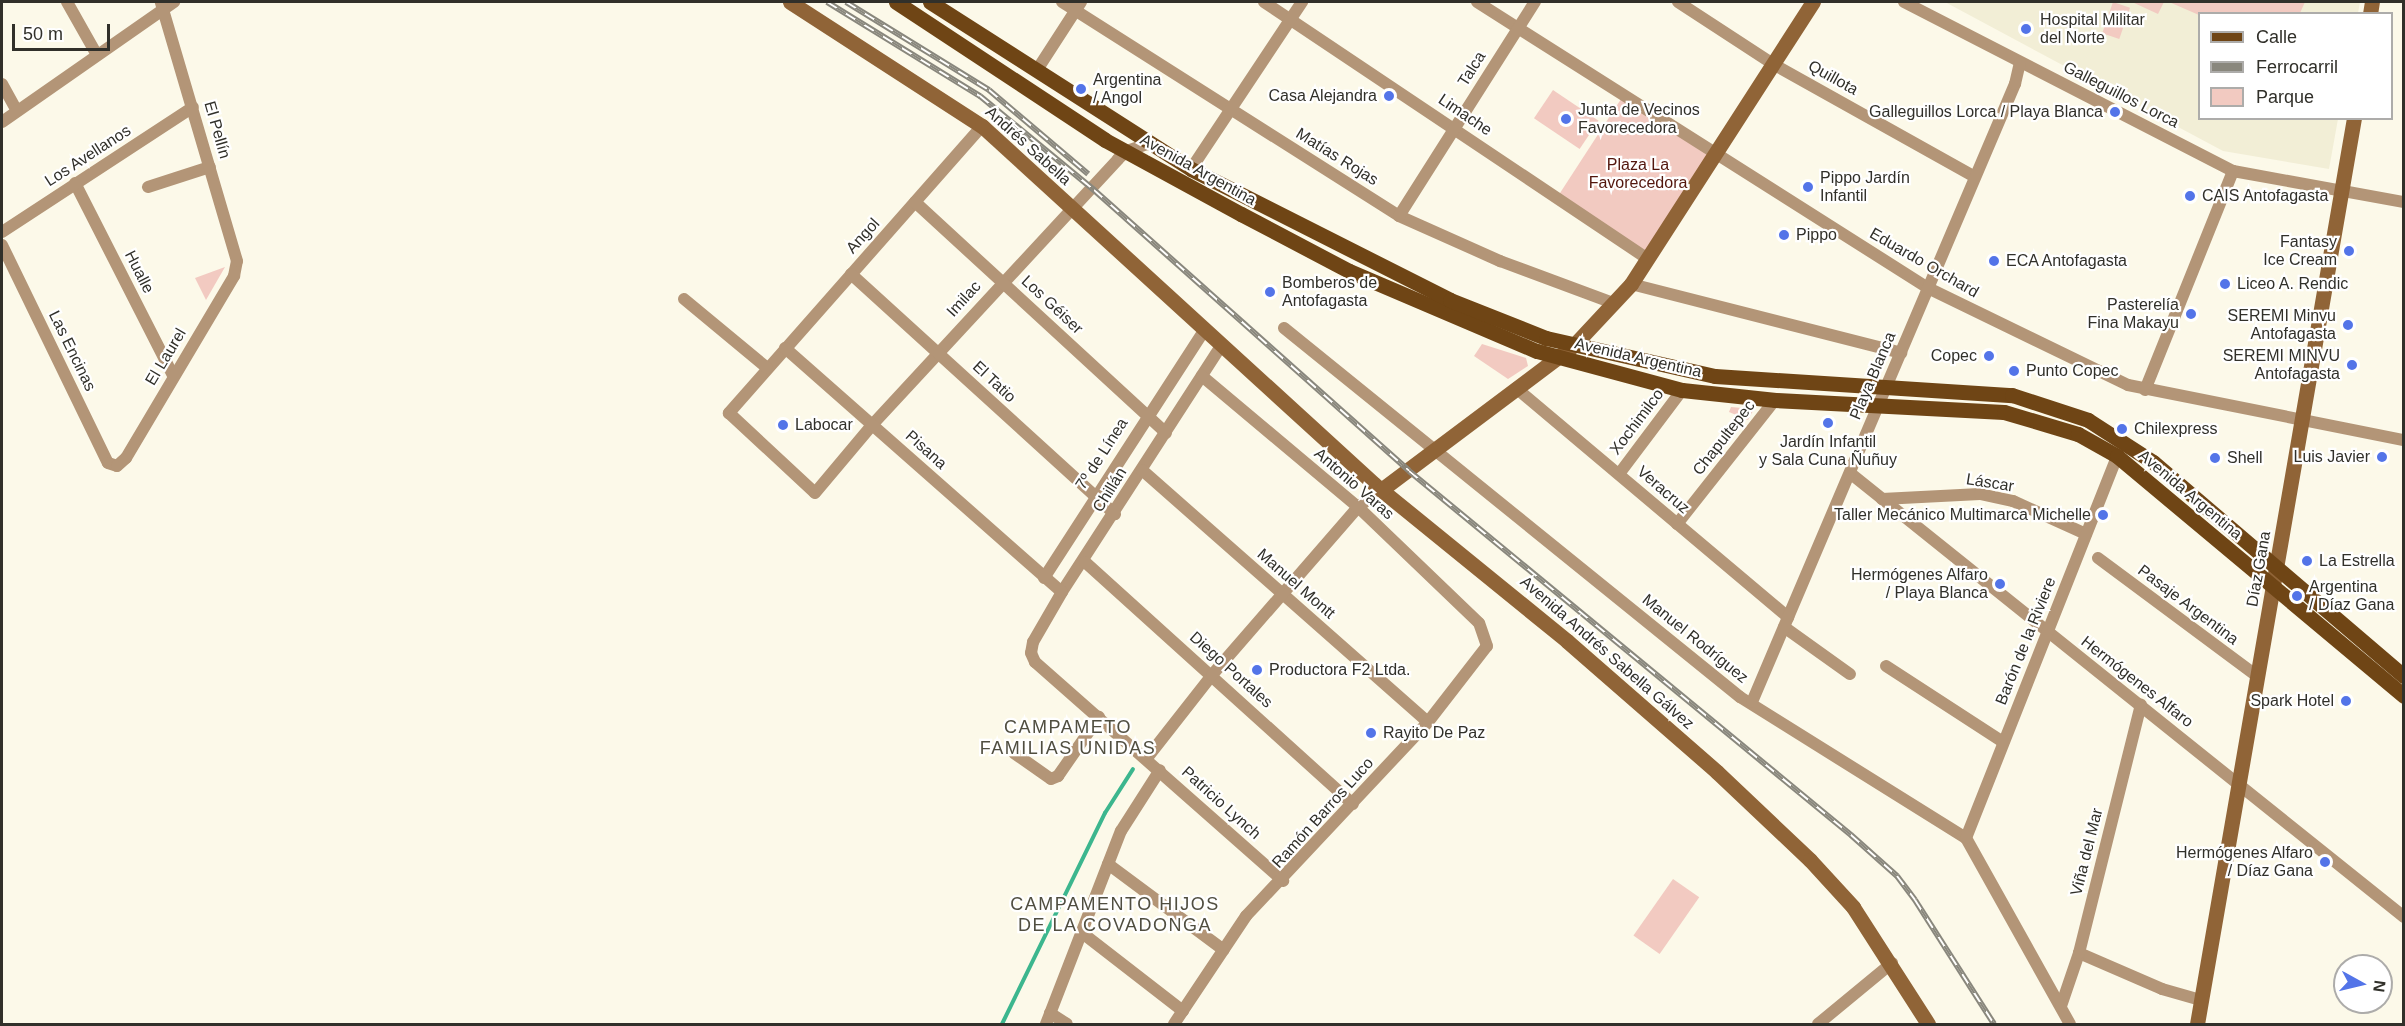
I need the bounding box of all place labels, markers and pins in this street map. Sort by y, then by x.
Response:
place label: Hospital Militar del Norte [2040,10,2145,48]
marker: Hospital Militar del Norte [2017,20,2035,38]
place label: Argentina / Angol [1093,70,1161,108]
marker: Argentina / Angol [1074,82,1088,96]
place label: Casa Alejandra [1268,86,1377,106]
marker: Casa Alejandra [1382,89,1396,103]
place label: Junta de Vecinos Favorecedora [1578,100,1700,138]
place label: Galleguillos Lorca / Playa Blanca [1869,102,2103,122]
marker: Galleguillos Lorca / Playa Blanca [2108,105,2122,119]
marker: Junta de Vecinos Favorecedora [1559,112,1573,126]
place label: Pippo Jardín Infantil [1820,168,1910,206]
marker: Pippo Jardín Infantil [1801,180,1815,194]
place label: CAIS Antofagasta [2202,186,2329,206]
marker: CAIS Antofagasta [2183,189,2197,203]
place label: Pippo [1796,225,1837,245]
marker: Pippo [1777,228,1791,242]
place label: Fantasy Ice Cream [2263,232,2337,270]
marker: Fantasy Ice Cream [2342,244,2356,258]
place label: ECA Antofagasta [2006,251,2129,271]
marker: ECA Antofagasta [1987,254,2001,268]
place label: Bomberos de Antofagasta [1282,273,1377,311]
place label: Liceo A. Rendic [2237,274,2349,294]
marker: Liceo A. Rendic [2218,277,2232,291]
marker: Bomberos de Antofagasta [1263,285,1277,299]
place label: Pasterelía Fina Makayu [2087,295,2179,333]
place label: SEREMI Minvu Antofagasta [2228,306,2336,344]
marker: Pasterelía Fina Makayu [2184,307,2198,321]
marker: SEREMI Minvu Antofagasta [2341,318,2355,332]
place label: Copec [1931,346,1977,366]
place label: SEREMI MINVU Antofagasta [2223,346,2340,384]
marker: Copec [1982,349,1996,363]
marker: SEREMI MINVU Antofagasta [2345,358,2359,372]
place label: Punto Copec [2026,361,2119,381]
marker: Punto Copec [2007,364,2021,378]
place label: Labocar [795,415,853,435]
marker: Jardín Infantil y Sala Cuna Ñuñuy [1821,416,1835,430]
marker: Labocar [776,418,790,432]
place label: Chilexpress [2134,419,2218,439]
marker: Chilexpress [2115,422,2129,436]
place label: Jardín Infantil y Sala Cuna Ñuñuy [1759,432,1897,470]
place label: Luis Javier [2294,447,2370,467]
place label: Shell [2227,448,2263,468]
marker: Luis Javier [2375,450,2389,464]
marker: Shell [2208,451,2222,465]
place label: Taller Mecánico Multimarca Michelle [1834,505,2091,525]
marker: Taller Mecánico Multimarca Michelle [2096,508,2110,522]
place label: La Estrella [2319,551,2395,571]
marker: La Estrella [2300,554,2314,568]
place label: Hermógenes Alfaro / Playa Blanca [1850,565,1988,603]
marker: Hermógenes Alfaro / Playa Blanca [1993,577,2007,591]
place label: Argentina / Díaz Gana [2309,577,2394,615]
marker: Argentina / Díaz Gana [2290,589,2304,603]
place label: Productora F2 Ltda. [1269,660,1410,680]
marker: Productora F2 Ltda. [1250,663,1264,677]
place label: Spark Hotel [2250,691,2334,711]
marker: Spark Hotel [2339,694,2353,708]
place label: Rayito De Paz [1383,723,1485,743]
marker: Rayito De Paz [1364,726,1378,740]
place label: Hermógenes Alfaro / Díaz Gana [2175,843,2313,881]
marker: Hermógenes Alfaro / Díaz Gana [2318,855,2332,869]

